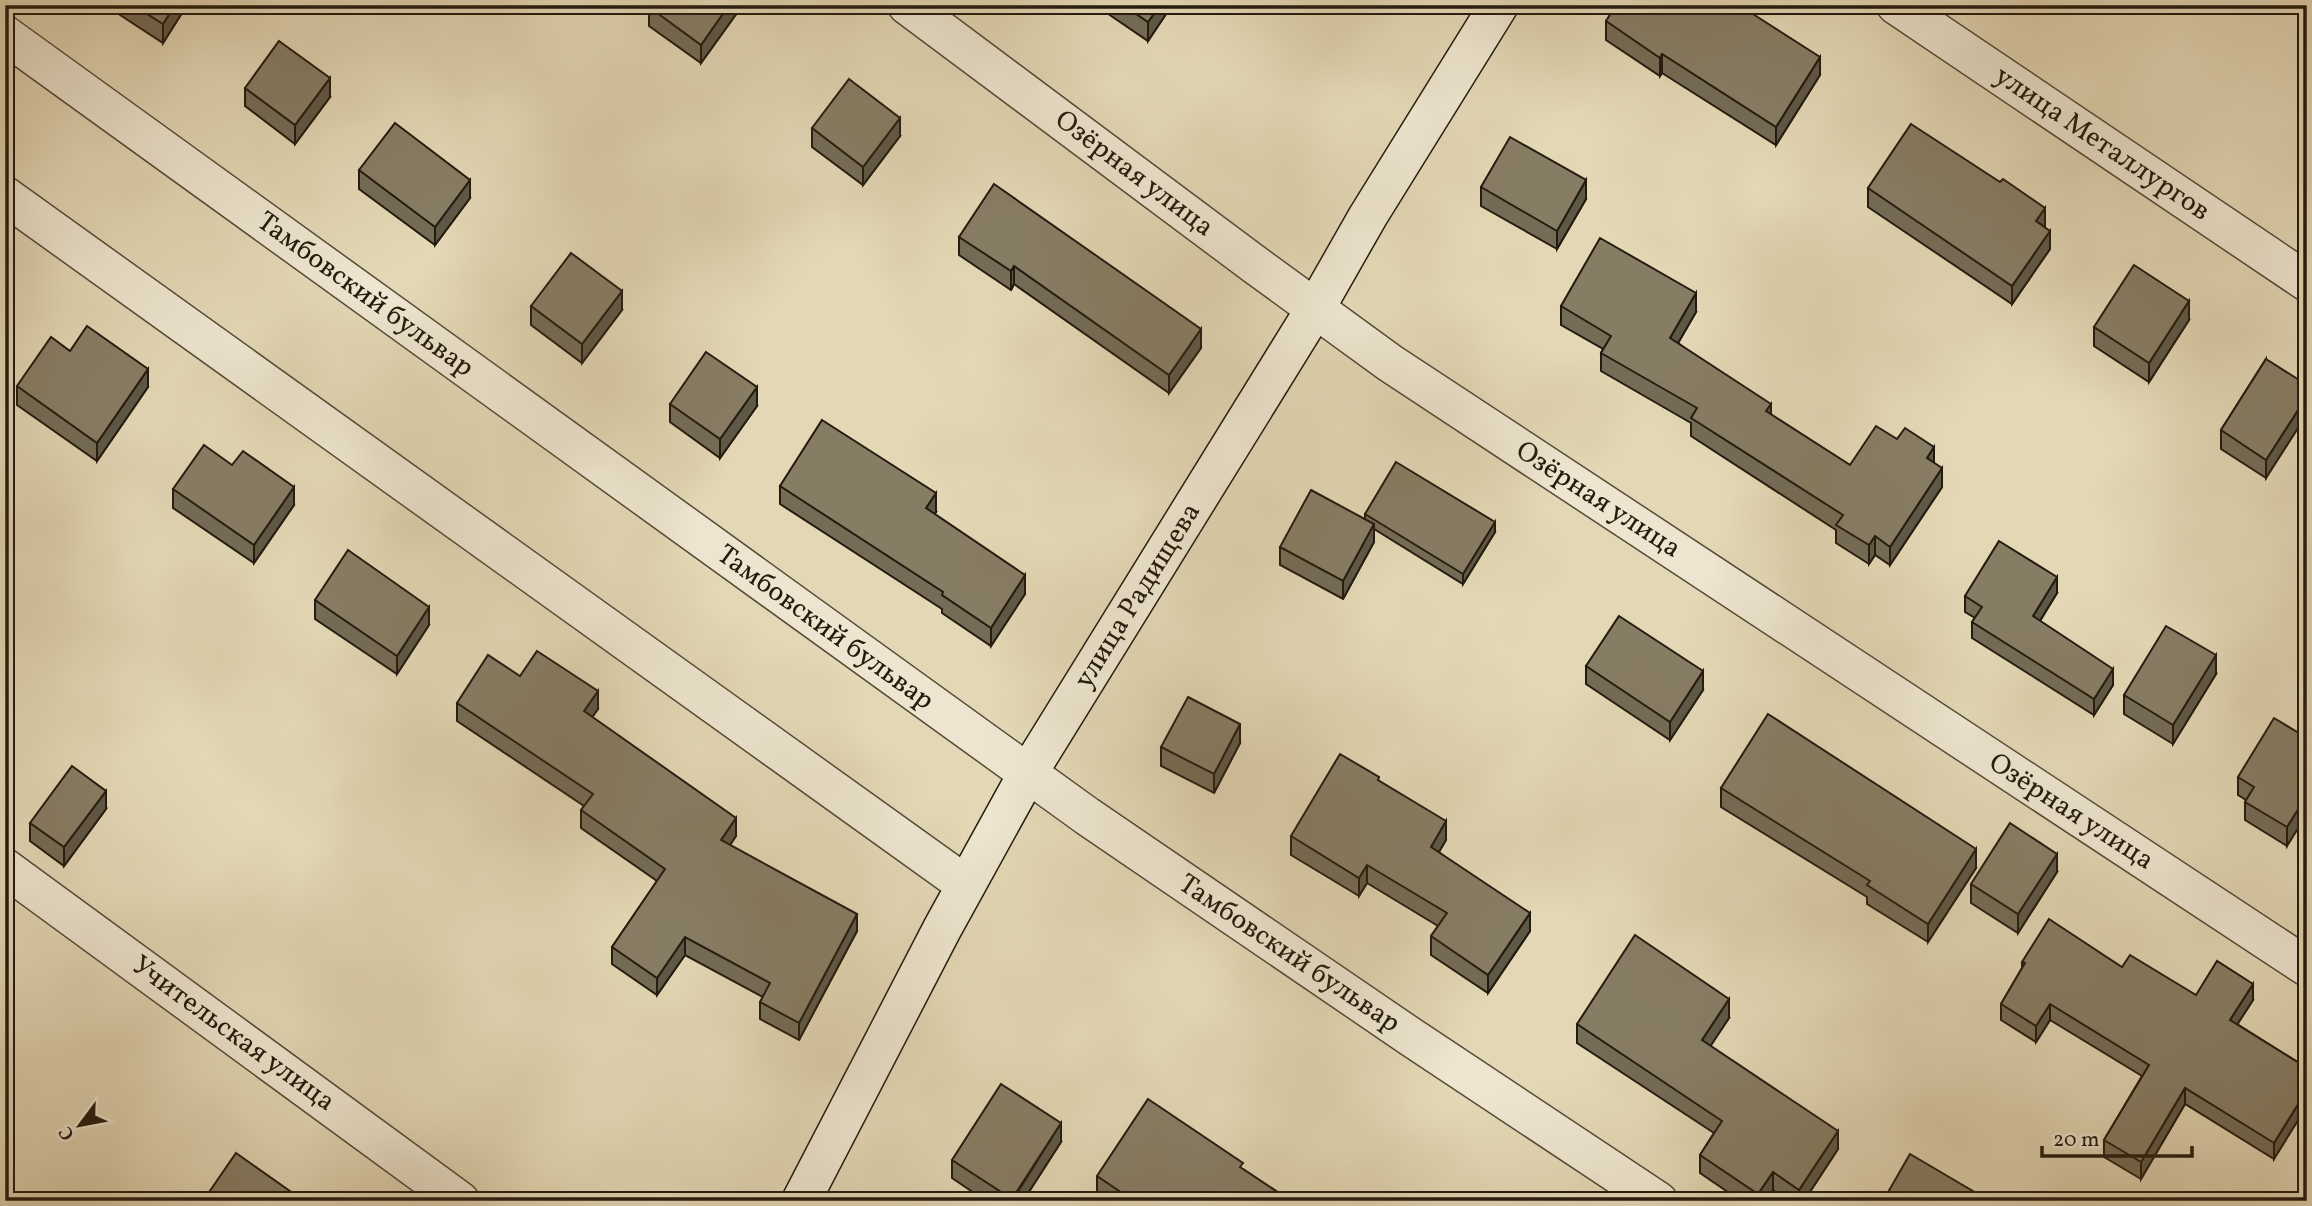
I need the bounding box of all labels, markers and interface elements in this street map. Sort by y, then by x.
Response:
street label: улица Металлургов [1986,57,2218,231]
street label: Озёрная улица [1046,101,1222,247]
street label: Тамбовский бульвар [248,203,482,387]
street label: Озёрная улица [1508,432,1688,568]
street label: улица Радищева [1065,496,1211,696]
street label: Тамбовский бульвар [708,536,942,720]
street label: Озёрная улица [1981,744,2161,880]
street label: Тамбовский бульвар [1170,865,1408,1043]
street label: Учительская улица [123,947,343,1121]
north arrow [46,1090,116,1160]
scale bar [2042,1115,2193,1159]
text: С [53,1121,82,1145]
text: 20 m [2053,1126,2099,1155]

